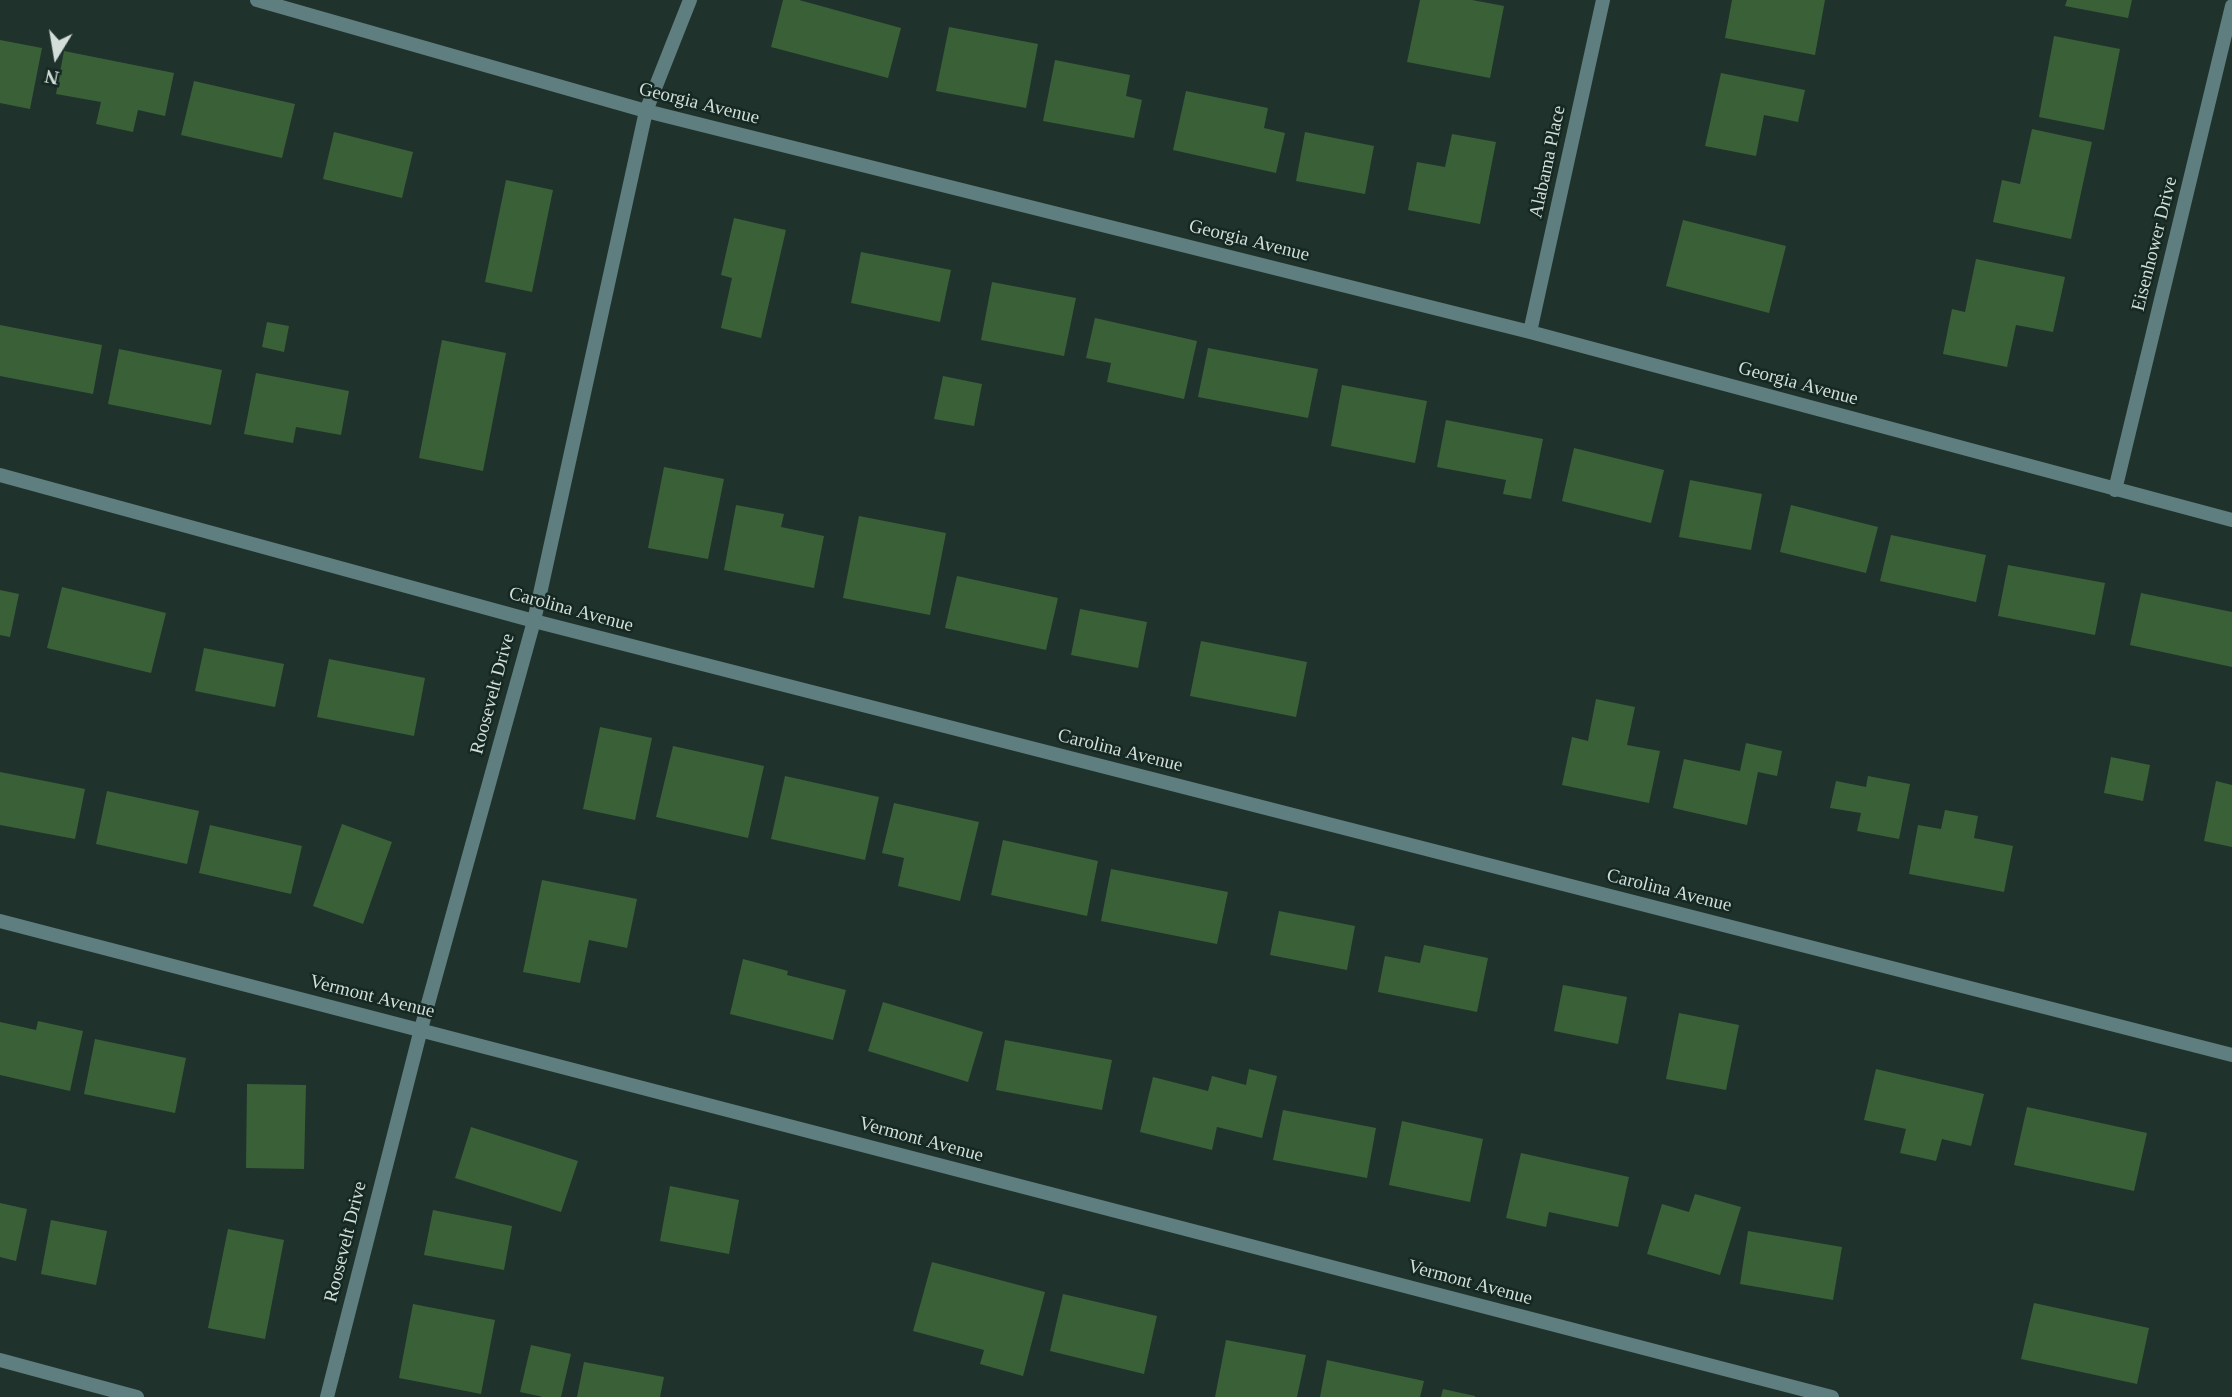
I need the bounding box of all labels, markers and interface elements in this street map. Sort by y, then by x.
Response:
north arrow [21,21,91,91]
text: N [43,65,61,89]
street label: Georgia Avenue [636,78,762,130]
street label: Alabama Place [1525,104,1571,220]
street label: Eisenhower Drive [2127,174,2183,314]
street label: Georgia Avenue [1186,215,1312,267]
street label: Georgia Avenue [1736,357,1860,411]
street label: Carolina Avenue [506,582,636,638]
street label: Roosevelt Drive [466,631,520,757]
street label: Carolina Avenue [1055,724,1185,778]
street label: Carolina Avenue [1604,864,1734,918]
street label: Vermont Avenue [307,970,437,1024]
street label: Vermont Avenue [856,1112,986,1168]
street label: Roosevelt Drive [320,1179,372,1305]
street label: Vermont Avenue [1405,1255,1535,1311]

